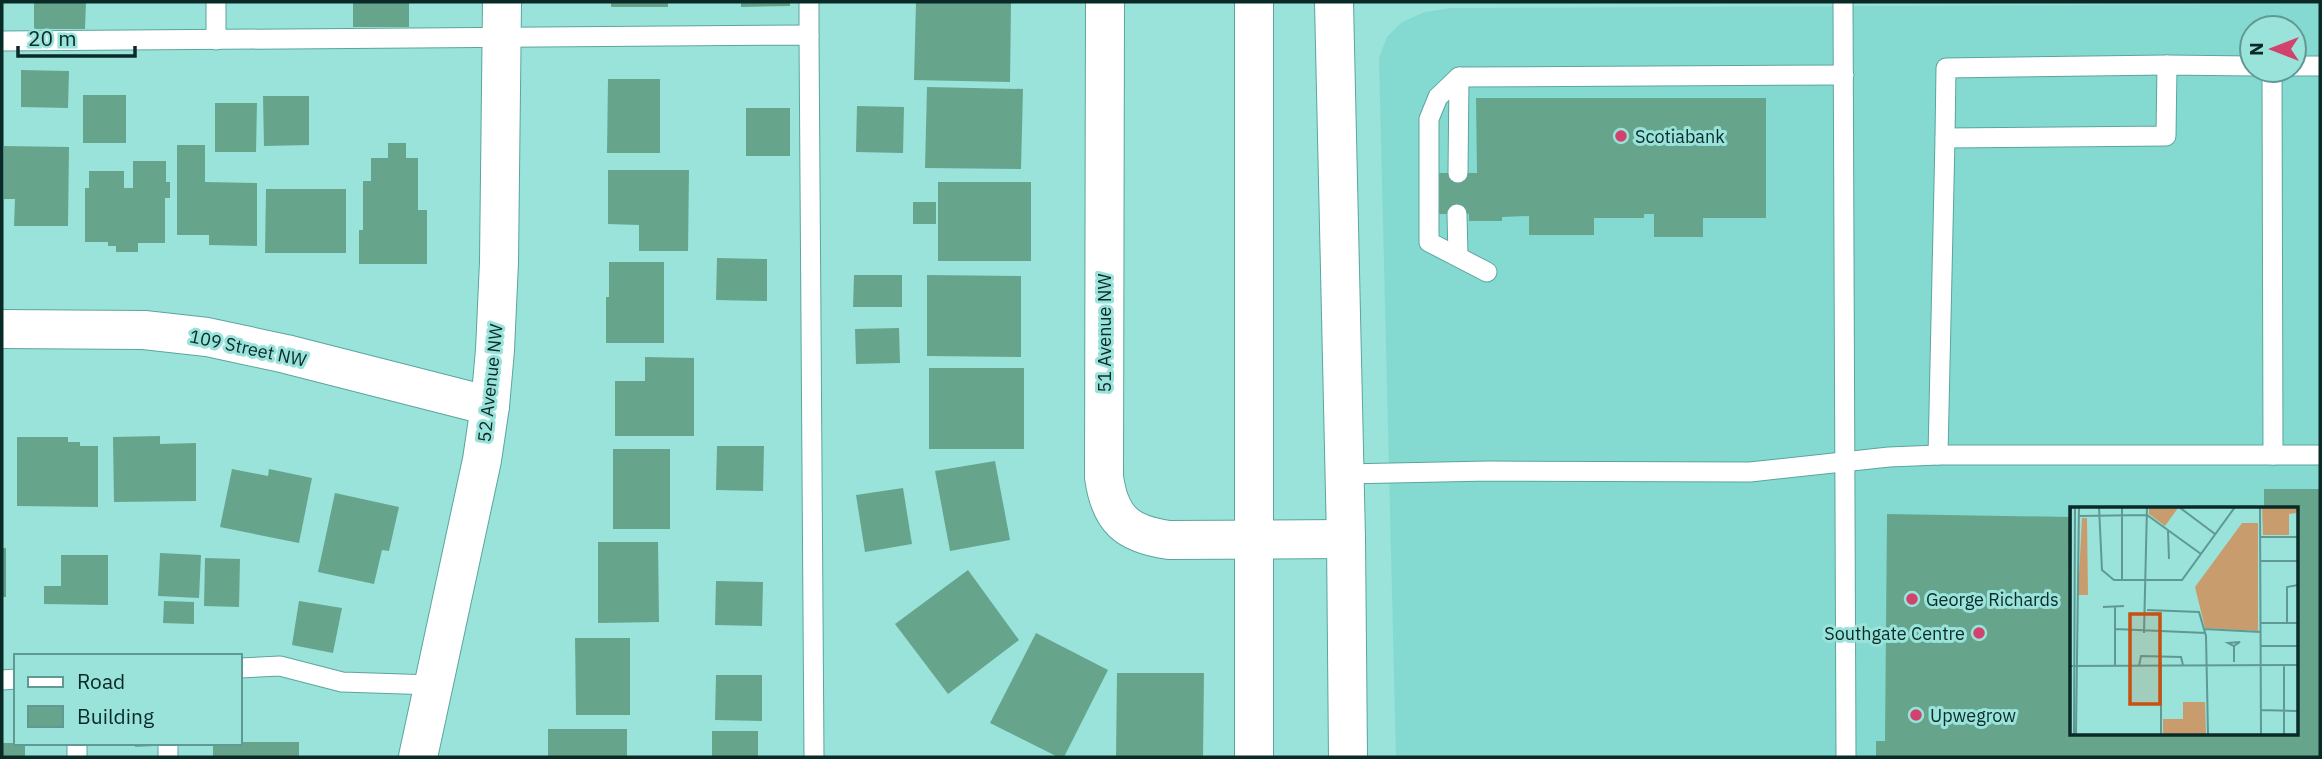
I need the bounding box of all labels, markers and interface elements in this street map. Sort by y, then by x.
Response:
scale bar [18,14,135,58]
north arrow [2238,14,2308,84]
text: 20 m [28,24,77,52]
text: N [2244,42,2268,56]
place label: Scotiabank [1635,125,1725,148]
marker: Scotiabank [1613,128,1629,144]
street label: 51 Avenue NW [1093,274,1116,392]
street label: 52 Avenue NW [472,323,508,443]
street label: 109 Street NW [187,324,309,372]
inset map [2070,507,2298,734]
place label: George Richards [1926,588,2059,611]
marker: George Richards [1904,591,1920,607]
place label: Southgate Centre [1824,622,1965,645]
marker: Southgate Centre [1971,625,1987,641]
legend [14,654,242,745]
text: Road [77,667,125,695]
text: Building [77,702,154,730]
place label: Upwegrow [1930,704,2016,727]
marker: Upwegrow [1908,707,1924,723]

